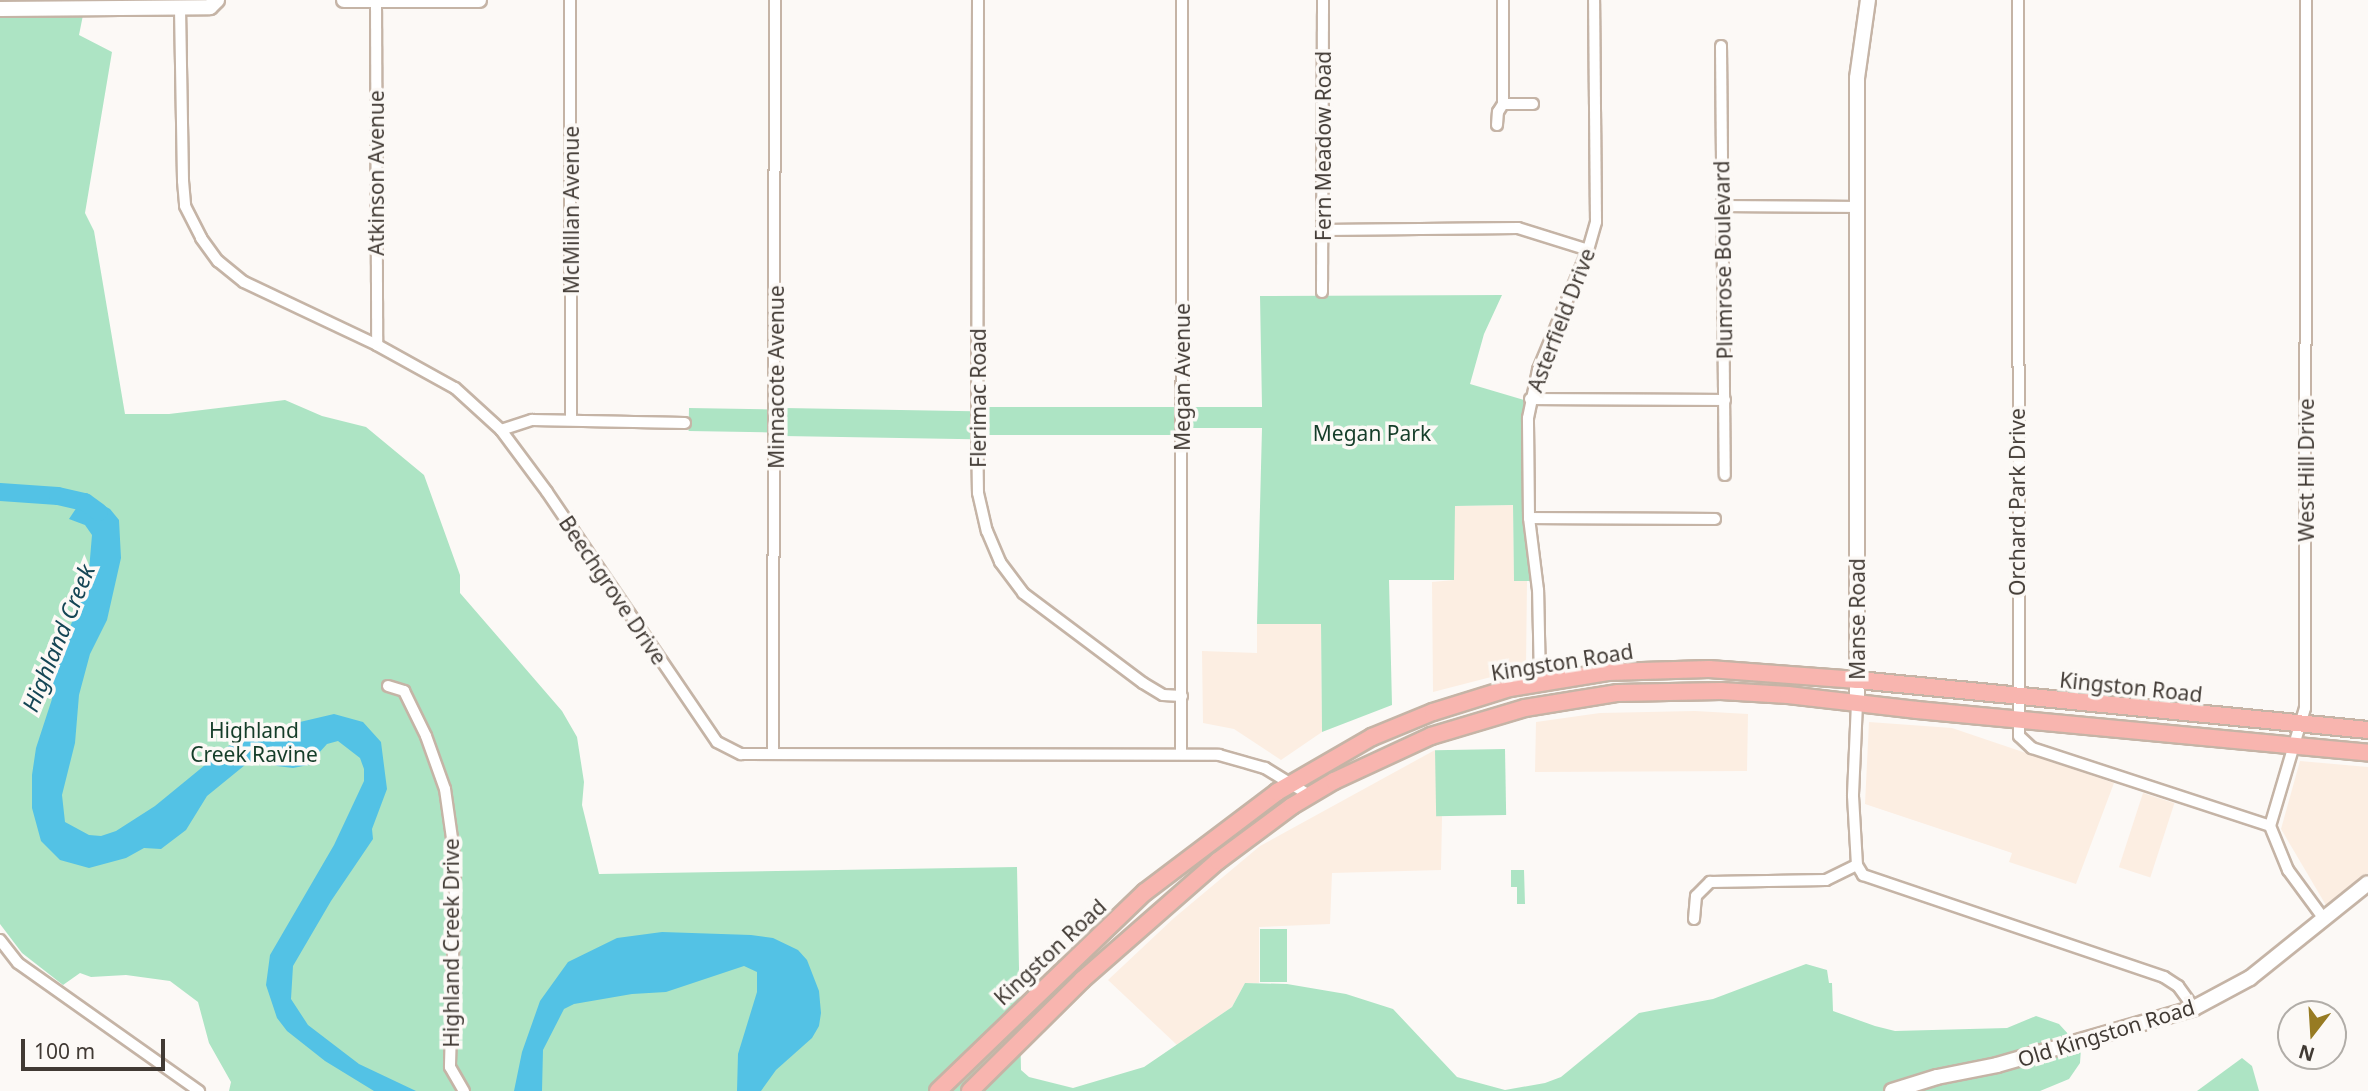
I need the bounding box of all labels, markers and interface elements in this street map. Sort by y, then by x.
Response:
street label: Fern Meadow Road [1310,51,1336,241]
street label: Atkinson Avenue [363,90,389,256]
street label: McMillan Avenue [558,126,584,294]
street label: Plumrose Boulevard [1709,160,1737,360]
street label: Asterfield Drive [1522,245,1600,395]
street label: Minnacote Avenue [763,285,789,469]
street label: Megan Avenue [1169,303,1195,451]
street label: Flerimac Road [965,328,991,468]
street label: West Hill Drive [2293,398,2319,542]
street label: Orchard Park Drive [2004,408,2030,596]
park label: Megan Park [1313,420,1431,446]
street label: Beechgrove Drive [554,511,672,669]
street label: Manse Road [1844,558,1870,680]
water label: Highland Creek [16,560,100,716]
street label: Kingston Road [1489,638,1635,686]
street label: Kingston Road [2058,667,2204,707]
park label: Highland Creek Ravine [190,717,318,767]
street label: Highland Creek Drive [438,838,464,1048]
street label: Kingston Road [989,894,1111,1010]
street label: Old Kingston Road [2014,994,2198,1072]
north arrow [2277,1000,2347,1070]
scale bar [24,1024,168,1068]
text: 100 m [34,1037,95,1065]
text: N [2295,1038,2318,1068]

